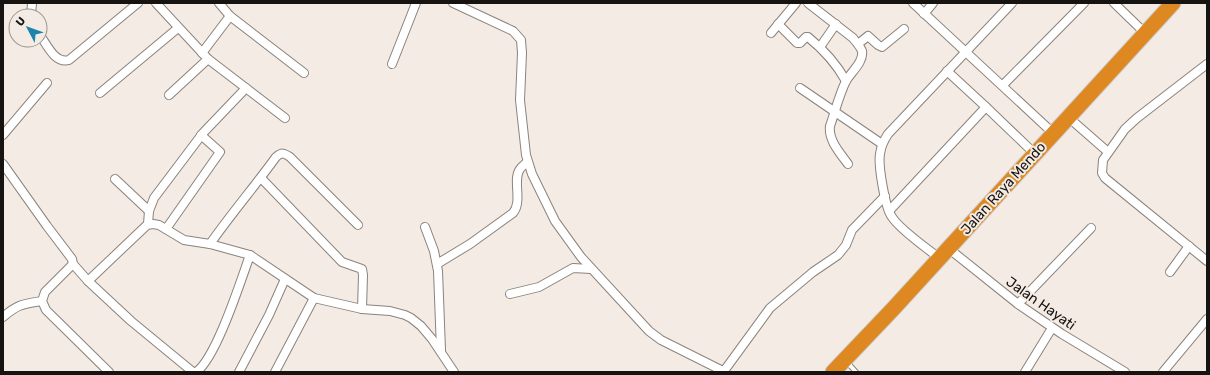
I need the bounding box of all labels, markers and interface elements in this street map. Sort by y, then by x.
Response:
north arrow [8,8,48,48]
text: U [13,14,28,29]
street label: Jalan Raya Mendo [957,139,1049,238]
street label: Jalan Hayati [1003,273,1079,334]

